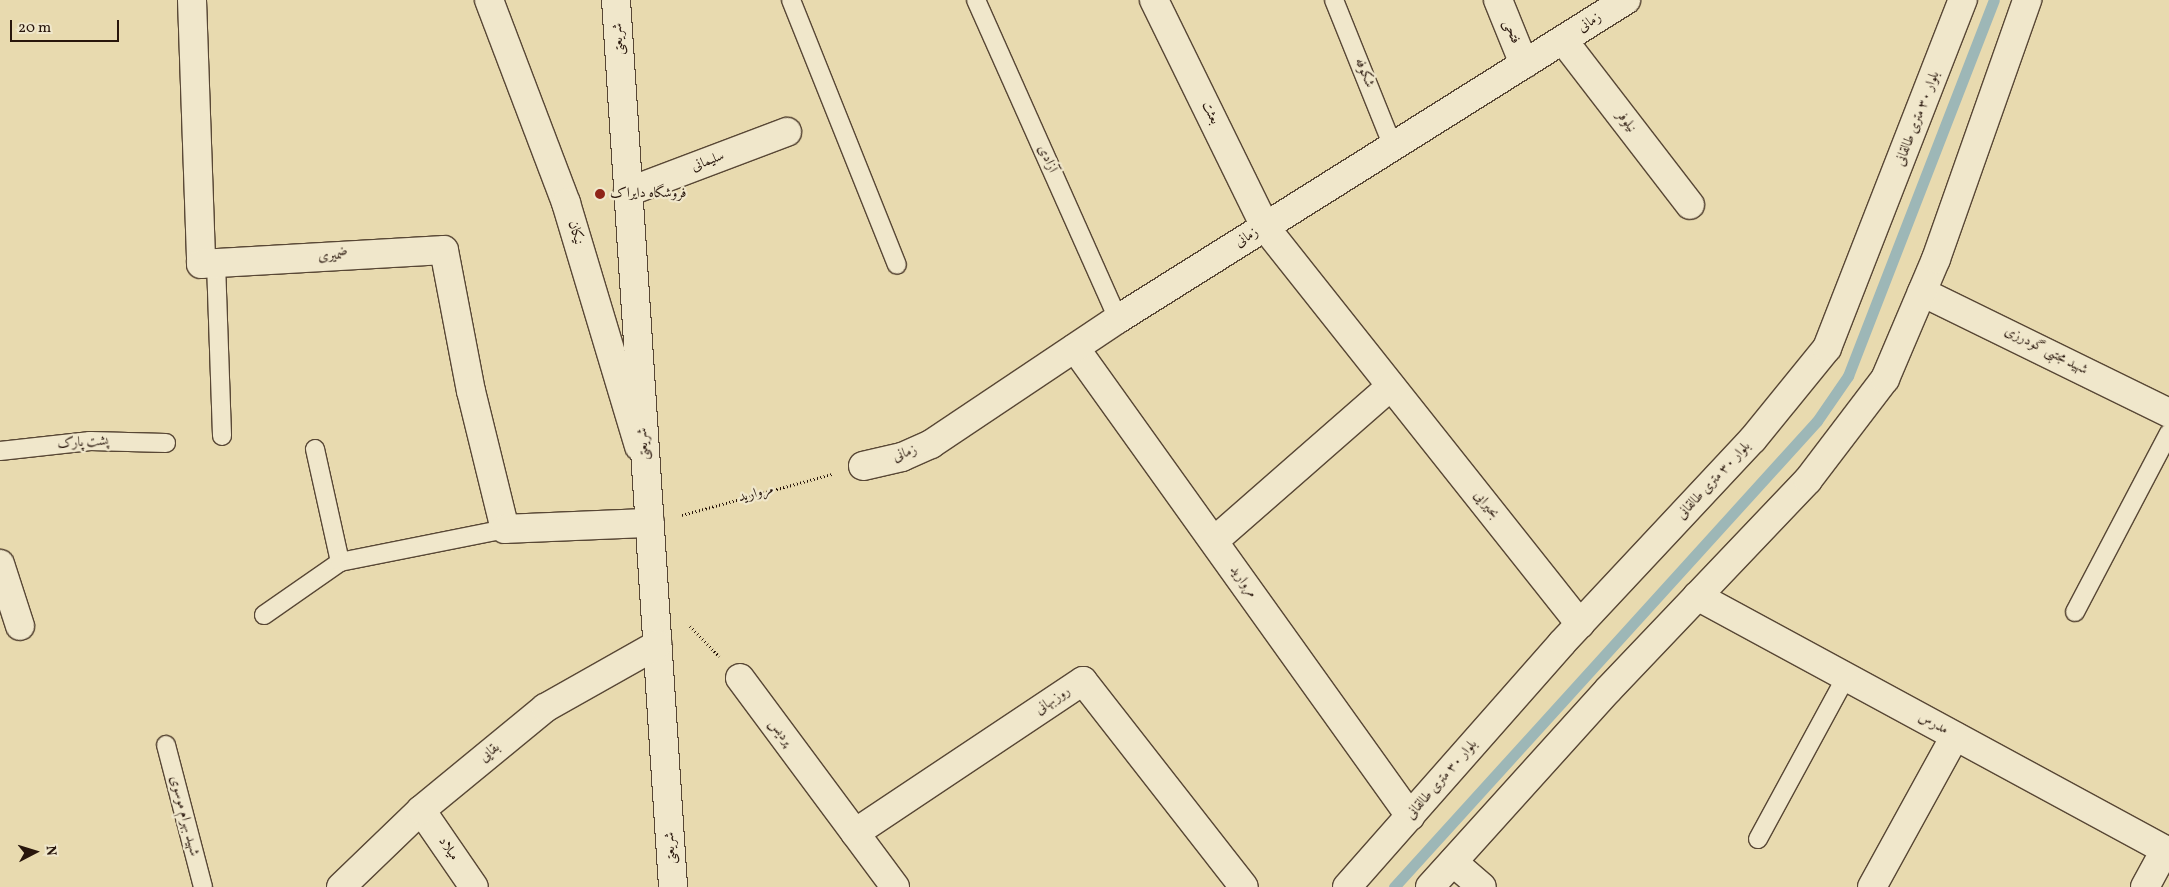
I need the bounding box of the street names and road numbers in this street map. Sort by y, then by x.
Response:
street label: زمانی [1575,9,1605,37]
street label: فتحی [1499,18,1523,46]
street label: شریعتی [609,22,629,56]
street label: شکوفه [1351,56,1377,90]
street label: بلوار ۳۰ متری طالقانی [1892,69,1944,169]
street label: بعثت [1197,99,1223,127]
street label: نیلوفر [1612,108,1640,136]
street label: آزادی [1033,142,1061,176]
street label: سلیمانی [689,148,727,176]
street label: نیکان [563,219,587,247]
street label: زمانی [1232,224,1262,252]
street label: ضمیری [318,247,348,265]
street label: شهید مجتبی گودرزی [2002,323,2090,379]
street label: شریعتی [634,427,654,461]
street label: پشت پارک [57,433,109,453]
street label: بلوار ۳۰ متری طالقانی [1674,439,1754,523]
street label: زمانی [891,442,919,466]
street label: مروارید [736,481,776,507]
street label: بحیرایی [1470,488,1502,522]
street label: مروارید [1226,563,1260,601]
street label: روزبهانی [1032,683,1074,719]
street label: مدرس [1915,709,1951,739]
street label: پردیس [764,716,796,750]
street label: بلوار ۳۰ متری طالقانی [1403,737,1481,823]
street label: بقایی [476,740,504,766]
street label: شهید بهرام موسوی [166,774,202,858]
street label: شریعتی [661,831,681,865]
street label: میلاد [434,834,462,864]

